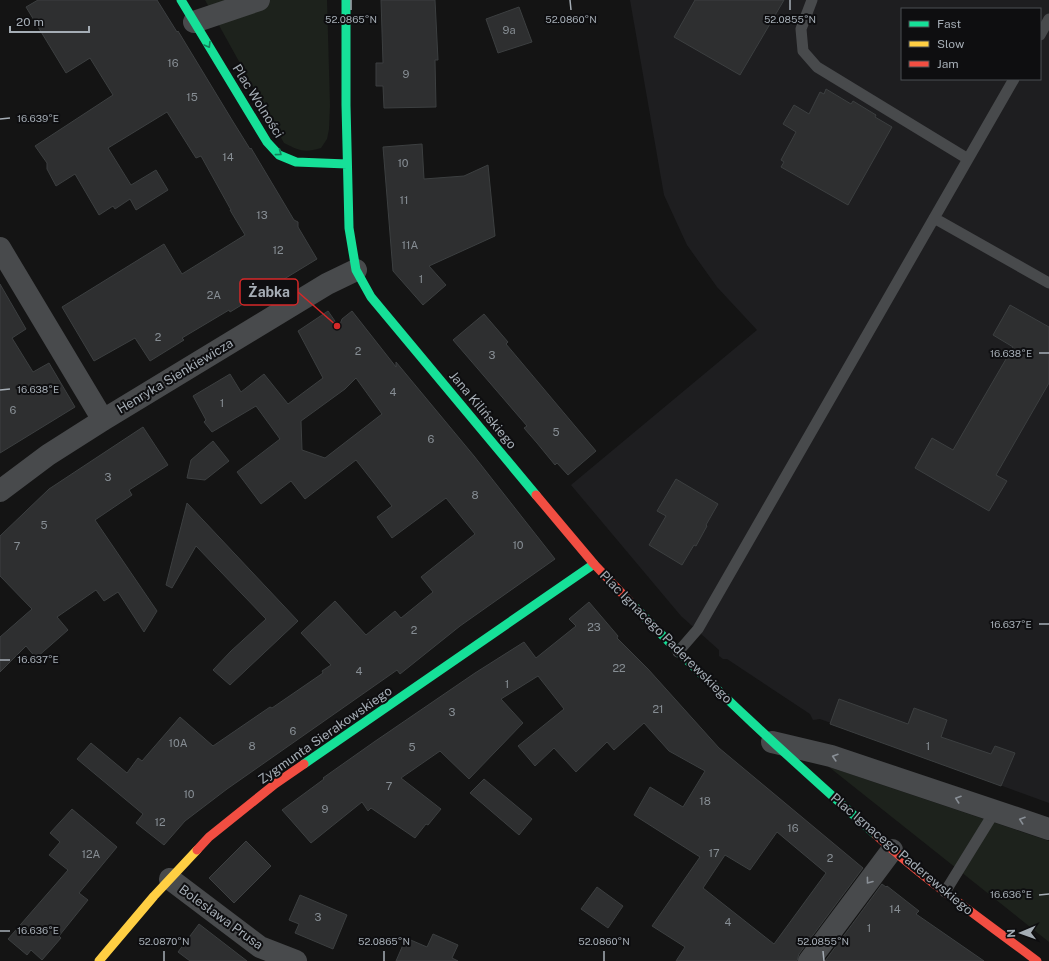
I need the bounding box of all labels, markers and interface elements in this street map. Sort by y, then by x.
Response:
scale bar [10,8,89,34]
legend [901,8,1041,80]
text: 52.0865°N [325,13,377,25]
text: 52.0860°N [545,13,597,25]
text: 52.0855°N [764,13,816,25]
text: 20 m [16,15,44,29]
text: Fast [937,17,962,31]
house number: 9a [503,24,515,36]
text: Slow [937,37,965,51]
one-way arrow [204,41,211,48]
house number: 16 [167,57,179,69]
text: Jam [937,57,959,71]
street label: Plac Wolności [229,61,287,141]
house number: 9 [403,68,410,80]
house number: 15 [186,91,198,103]
text: 16.639°E [17,112,59,124]
one-way arrow [275,148,282,155]
house number: 14 [222,151,234,163]
house number: 10 [397,157,409,169]
house number: 11 [400,194,408,206]
house number: 13 [256,209,268,221]
house number: 11A [402,239,419,251]
house number: 12 [272,244,284,256]
house number: 1 [419,273,423,285]
callout: Żabka [240,279,298,305]
text: Żabka [248,283,290,300]
house number: 2A [207,289,221,301]
house number: 2 [155,331,162,343]
street label: Henryka Sienkiewicza [114,335,236,417]
house number: 2 [355,345,362,357]
text: 16.638°E [990,347,1032,359]
house number: 3 [489,349,496,361]
street label: Jana Kilińskiego [446,368,520,452]
text: 16.638°E [17,383,59,395]
house number: 4 [390,386,397,398]
house number: 1 [220,397,224,409]
house number: 6 [10,404,17,416]
house number: 5 [552,426,560,438]
house number: 6 [428,433,435,445]
house number: 3 [105,471,112,483]
house number: 8 [471,489,479,501]
house number: 5 [40,519,48,531]
house number: 10 [512,539,524,551]
house number: 7 [14,540,21,552]
street label: Plac Ignacego Paderewskiego [597,568,735,706]
text: 16.637°E [990,618,1032,630]
house number: 23 [587,621,601,633]
house number: 2 [411,624,418,636]
text: 16.637°E [17,653,59,665]
house number: 22 [612,662,626,674]
house number: 4 [356,665,363,677]
house number: 1 [505,678,509,690]
street label: Zygmunta Sierakowskiego [255,683,395,787]
house number: 21 [652,703,664,715]
house number: 3 [449,706,456,718]
house number: 6 [290,725,297,737]
house number: 10A [168,737,188,749]
house number: 8 [248,740,256,752]
house number: 1 [926,740,930,752]
house number: 5 [408,741,416,753]
one-way arrow [832,753,839,762]
house number: 7 [386,780,393,792]
house number: 10 [183,788,195,800]
street label: Plac Ignacego Paderewskiego [828,790,976,918]
house number: 18 [699,795,711,807]
one-way arrow [955,795,962,803]
house number: 9 [322,803,329,815]
house number: 12 [154,816,166,828]
one-way arrow [1019,816,1026,825]
house number: 16 [787,822,799,834]
house number: 17 [708,847,720,859]
house number: 12A [82,848,101,860]
house number: 2 [827,852,834,864]
one-way arrow [867,876,874,883]
street label: Bolesława Prusa [176,882,266,952]
text: 16.636°E [990,888,1032,900]
house number: 14 [889,903,901,915]
house number: 3 [315,911,322,923]
north arrow [1001,913,1041,953]
house number: 4 [725,916,732,928]
house number: 1 [867,922,871,934]
text: 16.636°E [17,924,59,936]
text: N [1005,929,1017,938]
text: 52.0870°N [138,935,190,947]
text: 52.0865°N [358,935,410,947]
text: 52.0860°N [578,935,630,947]
text: 52.0855°N [797,935,849,947]

